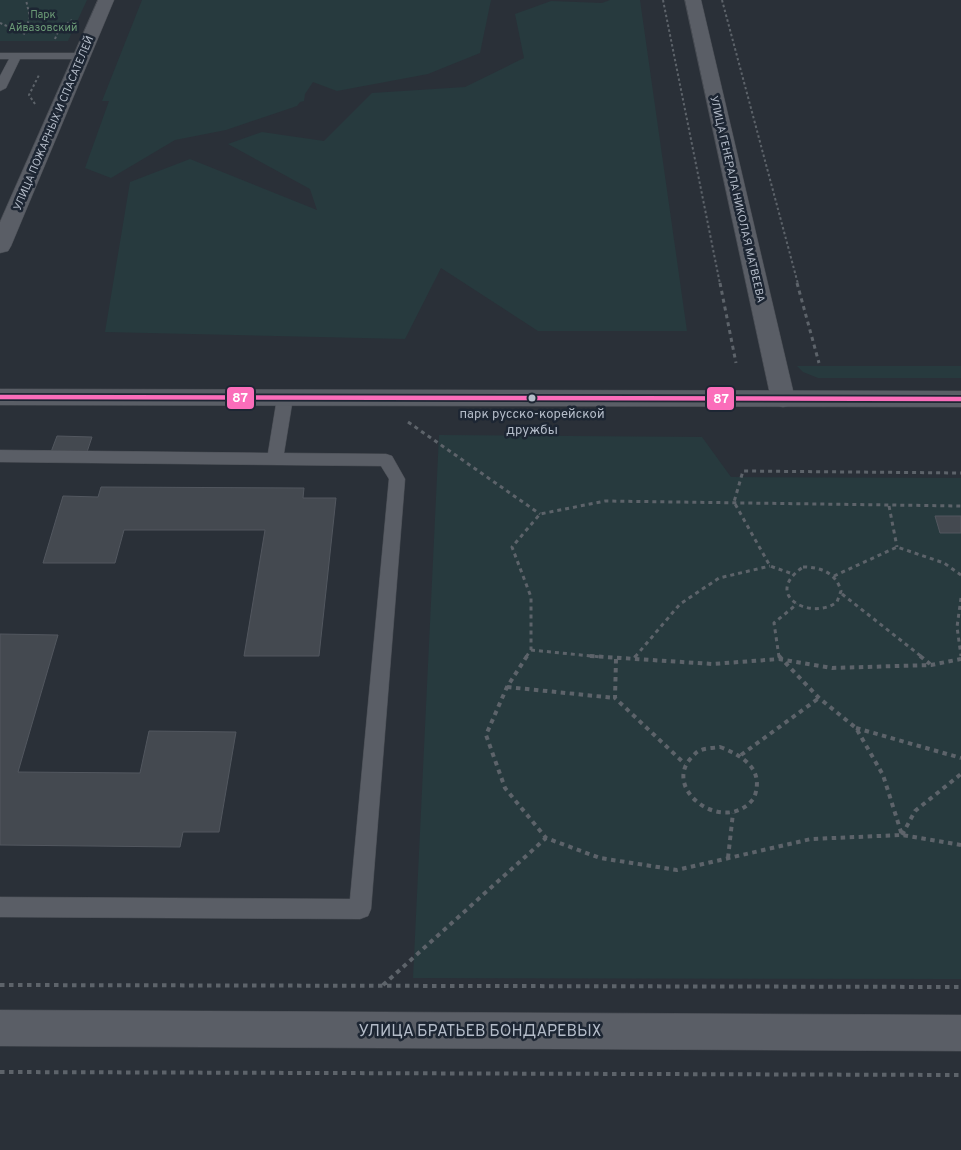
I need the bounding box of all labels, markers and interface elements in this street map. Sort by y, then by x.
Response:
park label: Парк Айвазовский [8,8,78,35]
street label: УЛИЦА ПОЖАРНЫХ И СПАСАТЕЛЕЙ [10,34,97,213]
street label: УЛИЦА ГЕНЕРАЛА НИКОЛАЯ МАТВЕЕВА [706,94,768,304]
line badge: 87 [226,386,255,410]
line badge: 87 [706,386,735,411]
text: 87 [232,390,248,407]
text: 87 [713,391,729,408]
marker: парк русско-корейской дружбы [527,393,537,403]
place label: парк русско-корейской дружбы [459,407,605,439]
street label: УЛИЦА БРАТЬЕВ БОНДАРЕВЫХ [359,1022,601,1042]

